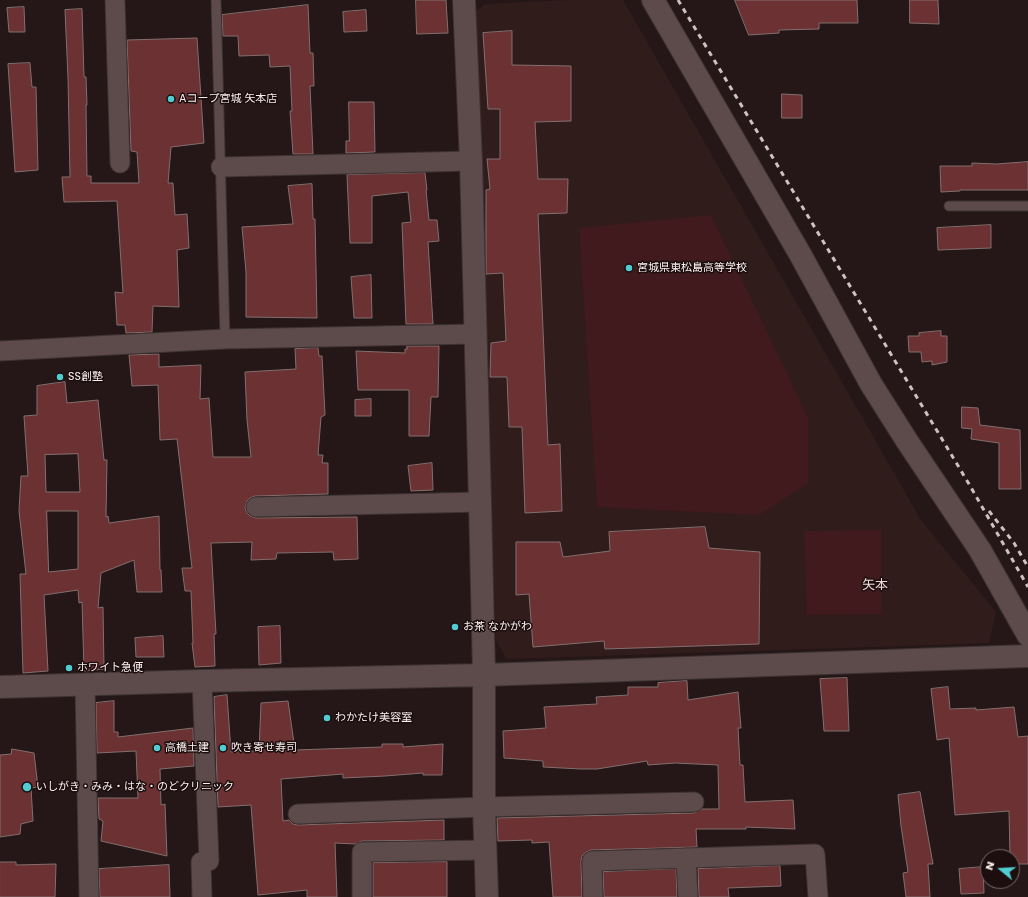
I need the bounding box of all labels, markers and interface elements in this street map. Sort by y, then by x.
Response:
place label: Aコープ宮城 矢本店 [179,92,277,106]
marker: Aコープ宮城 矢本店 [166,94,176,104]
place label: 宮城県東松島高等学校 [637,261,747,275]
marker: 宮城県東松島高等学校 [624,263,634,273]
place label: SS創塾 [68,370,103,384]
marker: SS創塾 [55,372,65,382]
district label: 矢本 [862,578,888,594]
place label: お茶 なかがわ [463,620,532,634]
marker: お茶 なかがわ [450,622,460,632]
place label: ホワイト急便 [77,661,143,675]
marker: ホワイト急便 [64,663,74,673]
place label: わかたけ美容室 [335,711,412,725]
marker: わかたけ美容室 [322,713,332,723]
place label: 高橋土建 [165,741,209,755]
place label: 吹き寄せ寿司 [231,741,297,755]
marker: 高橋土建 [152,743,162,753]
marker: 吹き寄せ寿司 [218,743,228,753]
place label: いしがき・みみ・はな・のどクリニック [36,780,234,794]
marker: いしがき・みみ・はな・のどクリニック [21,781,33,793]
north arrow [980,849,1020,889]
text: N [981,859,998,872]

